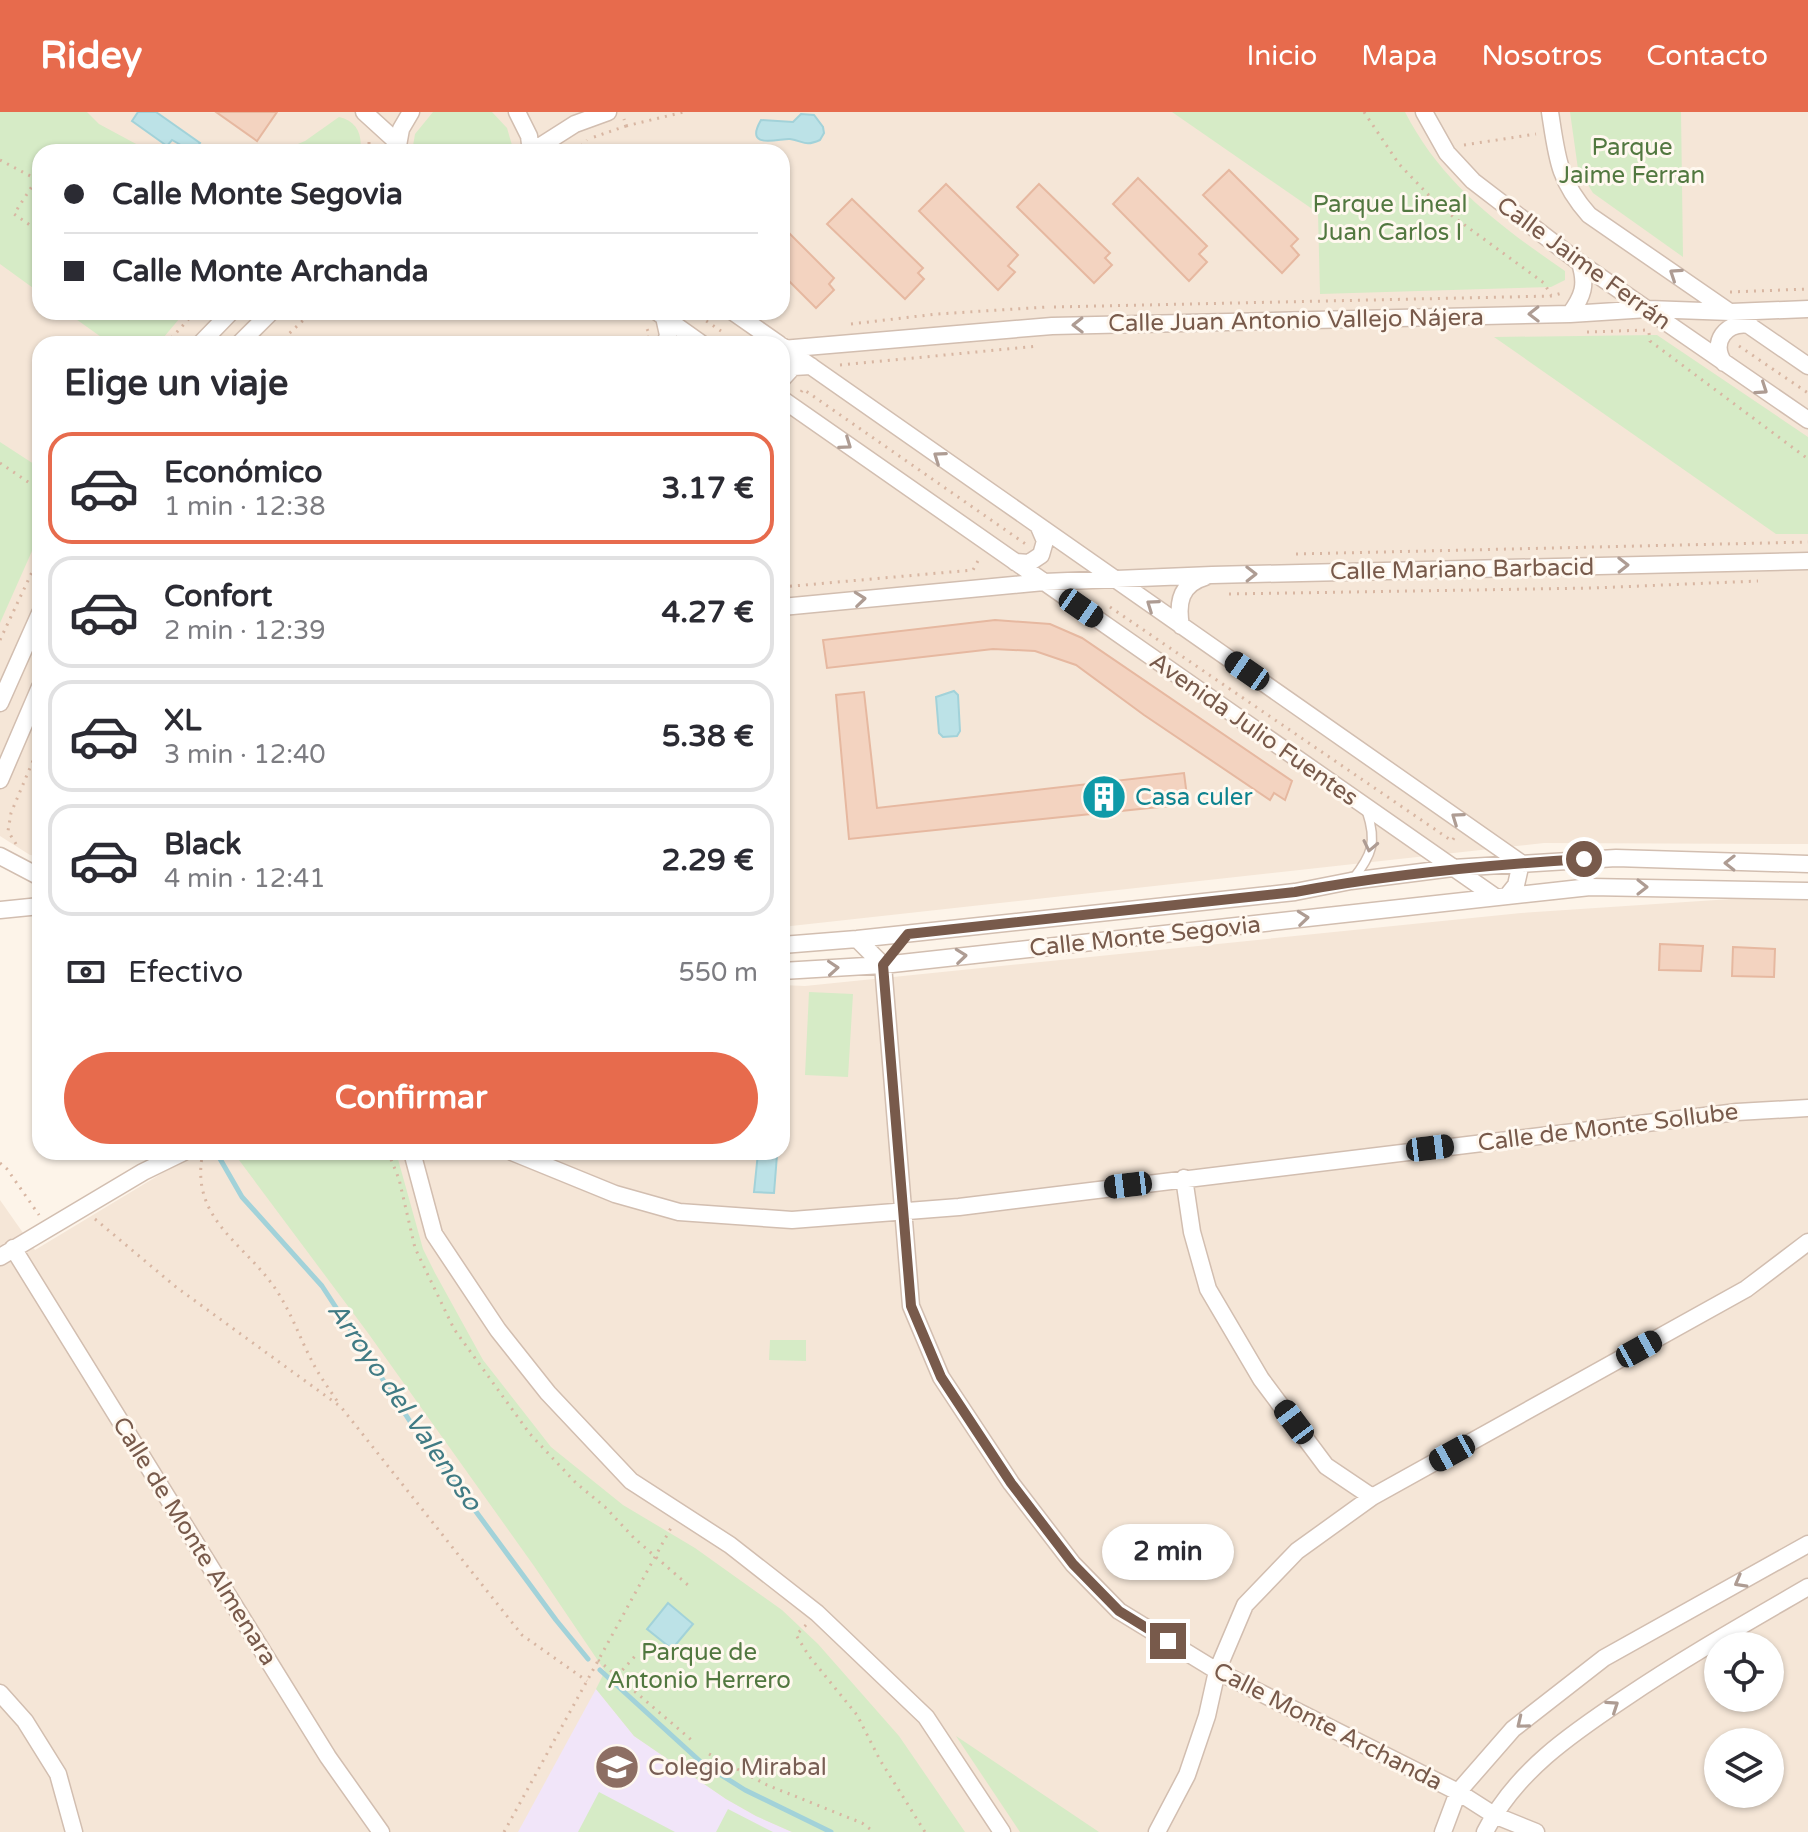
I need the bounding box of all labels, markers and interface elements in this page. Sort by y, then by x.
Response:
text: Ridey [40,33,142,79]
text: Inicio [1247,39,1317,73]
text: Mapa [1361,39,1437,73]
text: Nosotros [1481,39,1602,73]
text: Contacto [1646,39,1768,73]
park label: Parque Jaime Ferran [1559,133,1705,190]
text: Calle Monte Segovia [112,176,403,213]
park label: Parque Lineal Juan Carlos I [1313,190,1467,247]
street label: Calle Jaime Ferrán [1491,190,1676,336]
text: Calle Monte Archanda [112,253,429,290]
one-way arrow [1669,268,1683,283]
street label: Calle Juan Antonio Vallejo Nájera [1108,303,1484,338]
one-way arrow [1527,306,1540,323]
one-way arrow [1071,316,1084,334]
text: Elige un viaje [64,362,288,405]
one-way arrow [1754,380,1768,395]
one-way arrow [837,434,851,449]
icon: car [68,452,140,524]
one-way arrow [933,452,947,467]
text: Económico [164,454,322,491]
text: 3.17 € [661,470,754,507]
text: 1 min · 12:38 [164,491,326,522]
street label: Calle Mariano Barbacid [1329,553,1595,586]
one-way arrow [1617,557,1630,574]
one-way arrow [1245,565,1258,583]
icon: car [68,576,140,648]
text: Confort [164,578,272,615]
car [1054,584,1108,632]
one-way arrow [854,591,867,608]
text: 4.27 € [661,594,754,631]
one-way arrow [1147,600,1161,615]
text: 2 min · 12:39 [164,615,326,646]
street label: Avenida Julio Fuentes [1144,647,1363,812]
car [1220,647,1274,695]
icon: car [68,700,140,772]
text: XL [164,702,201,739]
text: 5.38 € [662,718,754,755]
text: 3 min · 12:40 [164,739,326,770]
building icon: Casa culer [1080,773,1128,821]
place label: Casa culer [1135,783,1253,812]
one-way arrow [1451,813,1465,828]
icon: car [68,824,140,896]
text: Black [164,826,241,863]
one-way arrow [1362,839,1379,853]
route start [1566,841,1602,877]
text: 2.29 € [661,842,754,879]
one-way arrow [1723,854,1736,871]
text: 4 min · 12:41 [164,863,326,894]
one-way arrow [1636,878,1649,896]
street label: Calle Monte Segovia [1028,910,1262,963]
one-way arrow [1296,910,1309,927]
one-way arrow [955,948,968,965]
icon: cash [64,950,108,994]
text: Efectivo [128,954,243,991]
text: 550 m [678,957,758,988]
one-way arrow [827,960,840,977]
button: Confirmar [64,1052,758,1144]
street label: Calle de Monte Sollube [1476,1097,1740,1158]
car [1405,1133,1455,1163]
car [1103,1170,1153,1200]
water label: Arroyo del Valenoso [321,1296,489,1517]
car [1612,1327,1666,1371]
car [1270,1396,1318,1448]
street label: Calle de Monte Almenara [106,1412,283,1671]
car [1425,1431,1479,1475]
callout: 2 min [1102,1525,1234,1581]
text: 2 min [1133,1536,1203,1567]
one-way arrow [1734,1572,1749,1588]
route end [1150,1623,1186,1659]
map controls [1704,1632,1784,1808]
button: locate [1704,1632,1784,1712]
park label: Parque de Antonio Herrero [607,1638,791,1695]
street label: Calle Monte Archanda [1208,1656,1447,1797]
one-way arrow [1604,1701,1618,1716]
one-way arrow [1516,1713,1531,1727]
button: layers [1704,1728,1784,1808]
school or university icon: Colegio Mirabal [593,1743,641,1791]
place label: Colegio Mirabal [648,1753,827,1782]

